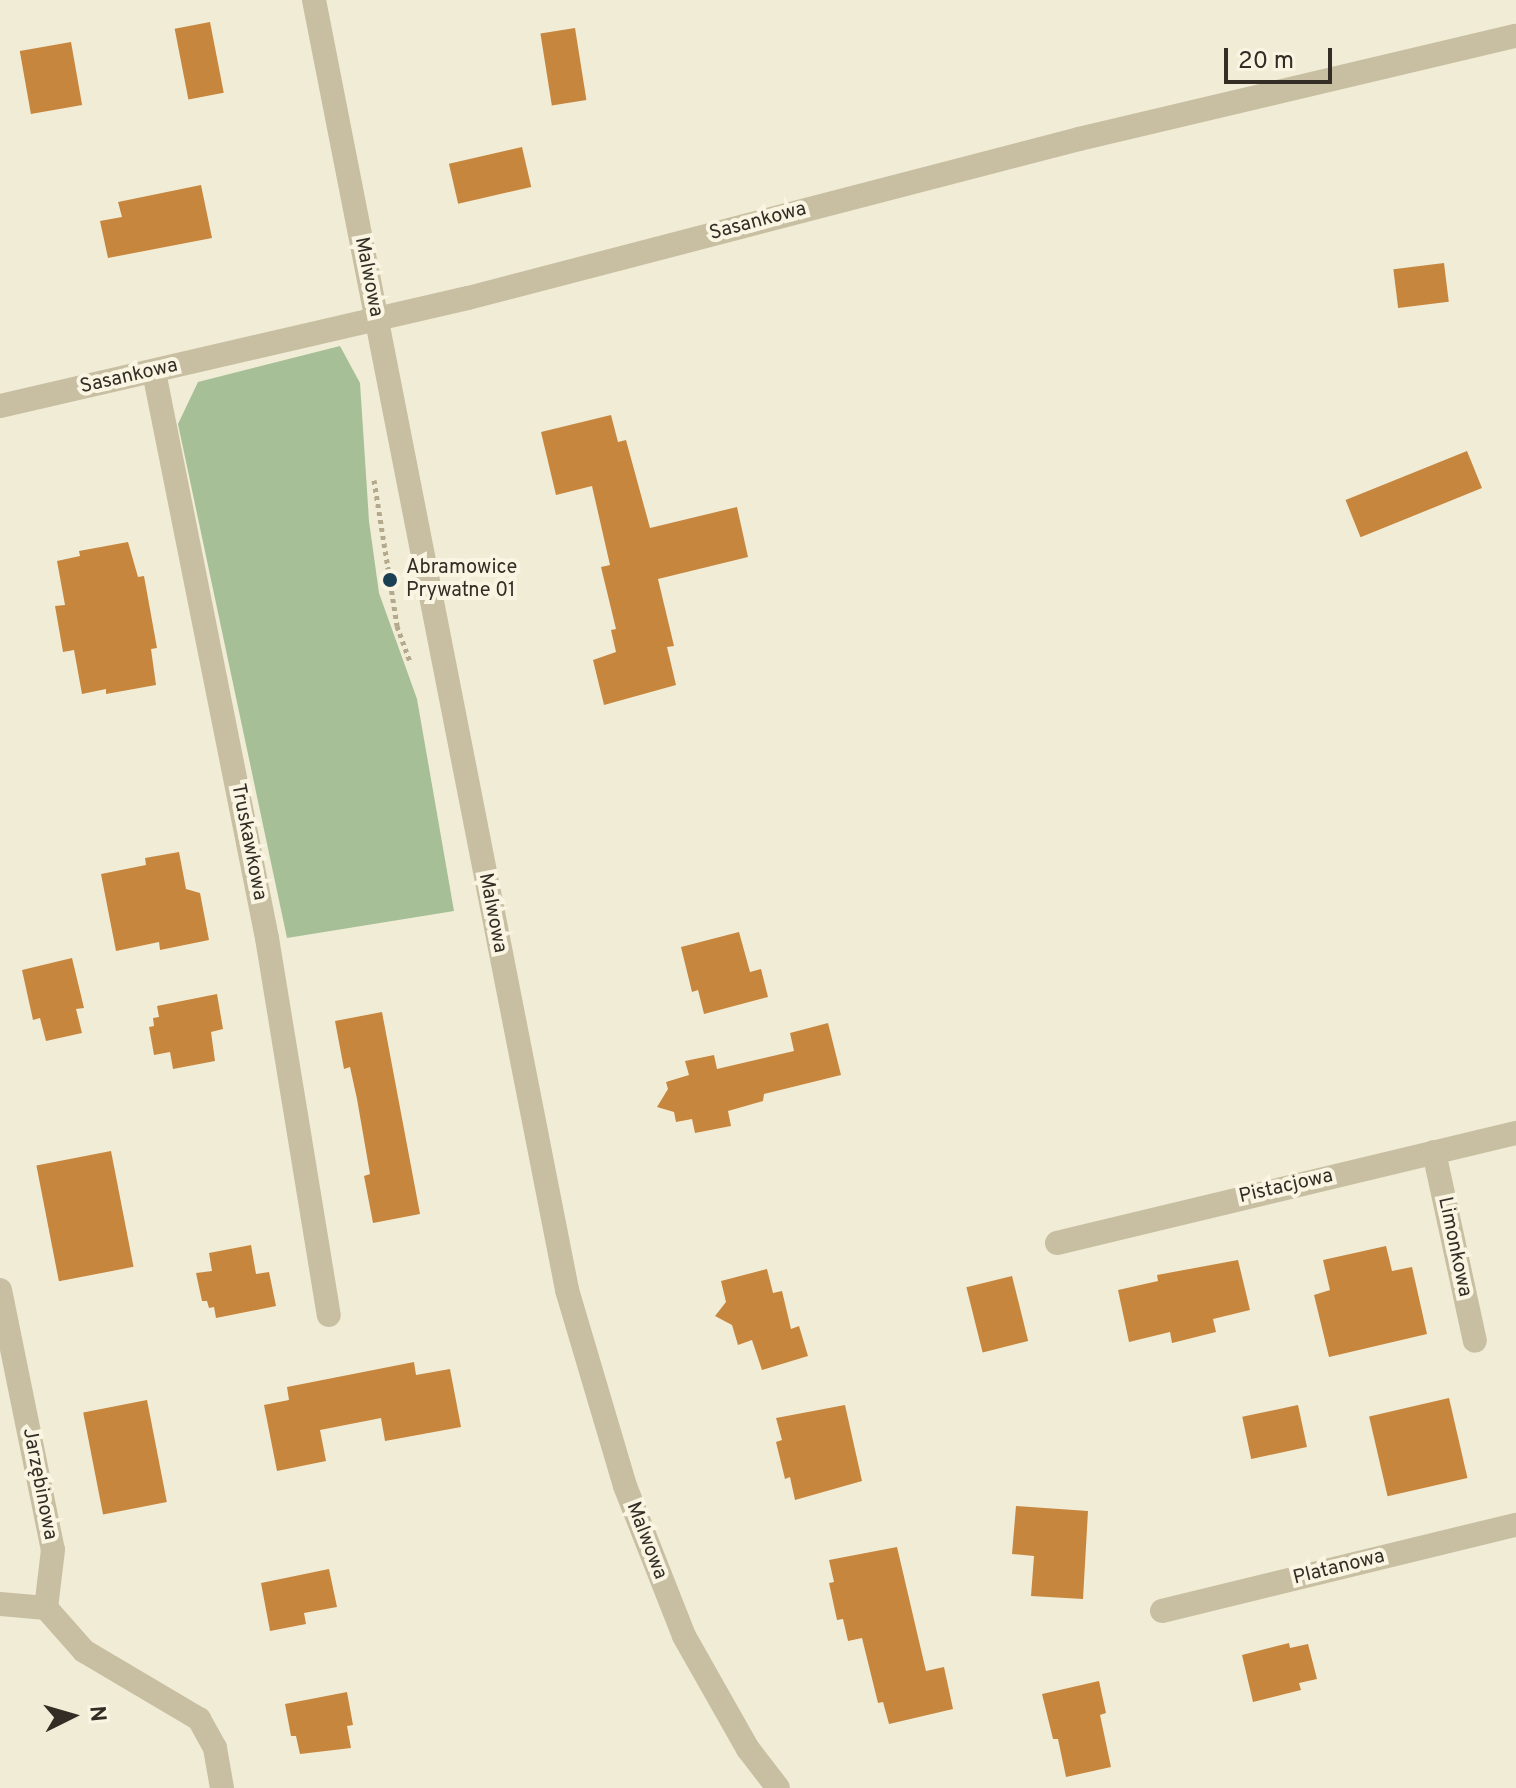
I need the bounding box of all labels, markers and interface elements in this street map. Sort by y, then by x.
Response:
scale bar [1228,32,1336,82]
text: 20 m [1238,47,1294,77]
street label: Sasankowa [707,198,809,246]
street label: Malwowa [349,235,387,319]
street label: Sasankowa [78,354,180,400]
place label: Abramowice Prywatne 01 [406,556,517,603]
marker: Abramowice Prywatne 01 [381,571,399,589]
street label: Truskawkowa [225,782,271,902]
street label: Malwowa [473,871,511,955]
street label: Pistacjowa [1237,1165,1335,1209]
street label: Limonkowa [1432,1195,1476,1299]
street label: Jarzębinowa [16,1426,62,1542]
street label: Malwowa [620,1499,672,1583]
street label: Platanowa [1291,1545,1387,1591]
north arrow [32,1676,112,1756]
text: N [82,1705,111,1723]

